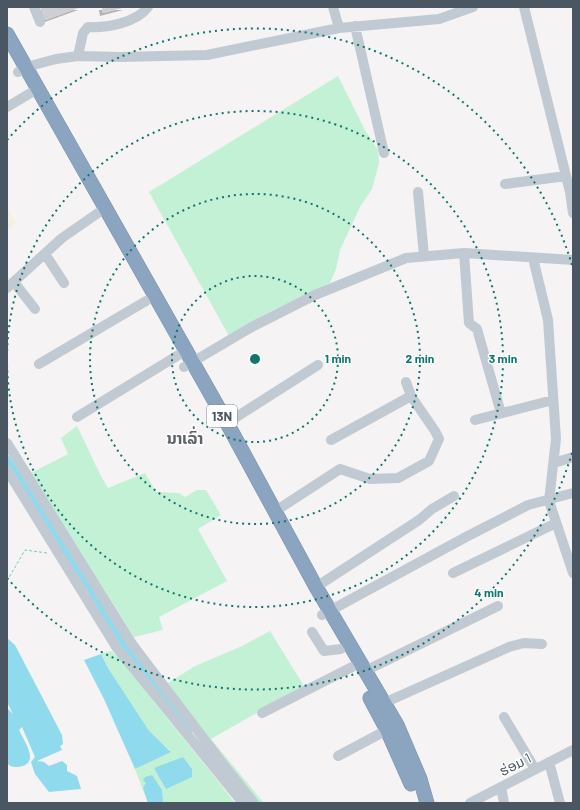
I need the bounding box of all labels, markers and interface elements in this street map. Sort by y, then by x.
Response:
text: 1 min [325,351,351,365]
text: 2 min [406,351,434,365]
text: 3 min [489,351,517,365]
centre of rings [248,352,262,366]
road number: 13N [207,405,237,427]
district label: ນາເລົ່າ [167,426,203,447]
text: 4 min [474,585,504,599]
street label: ຮ່ອມ 1 [496,749,534,779]

